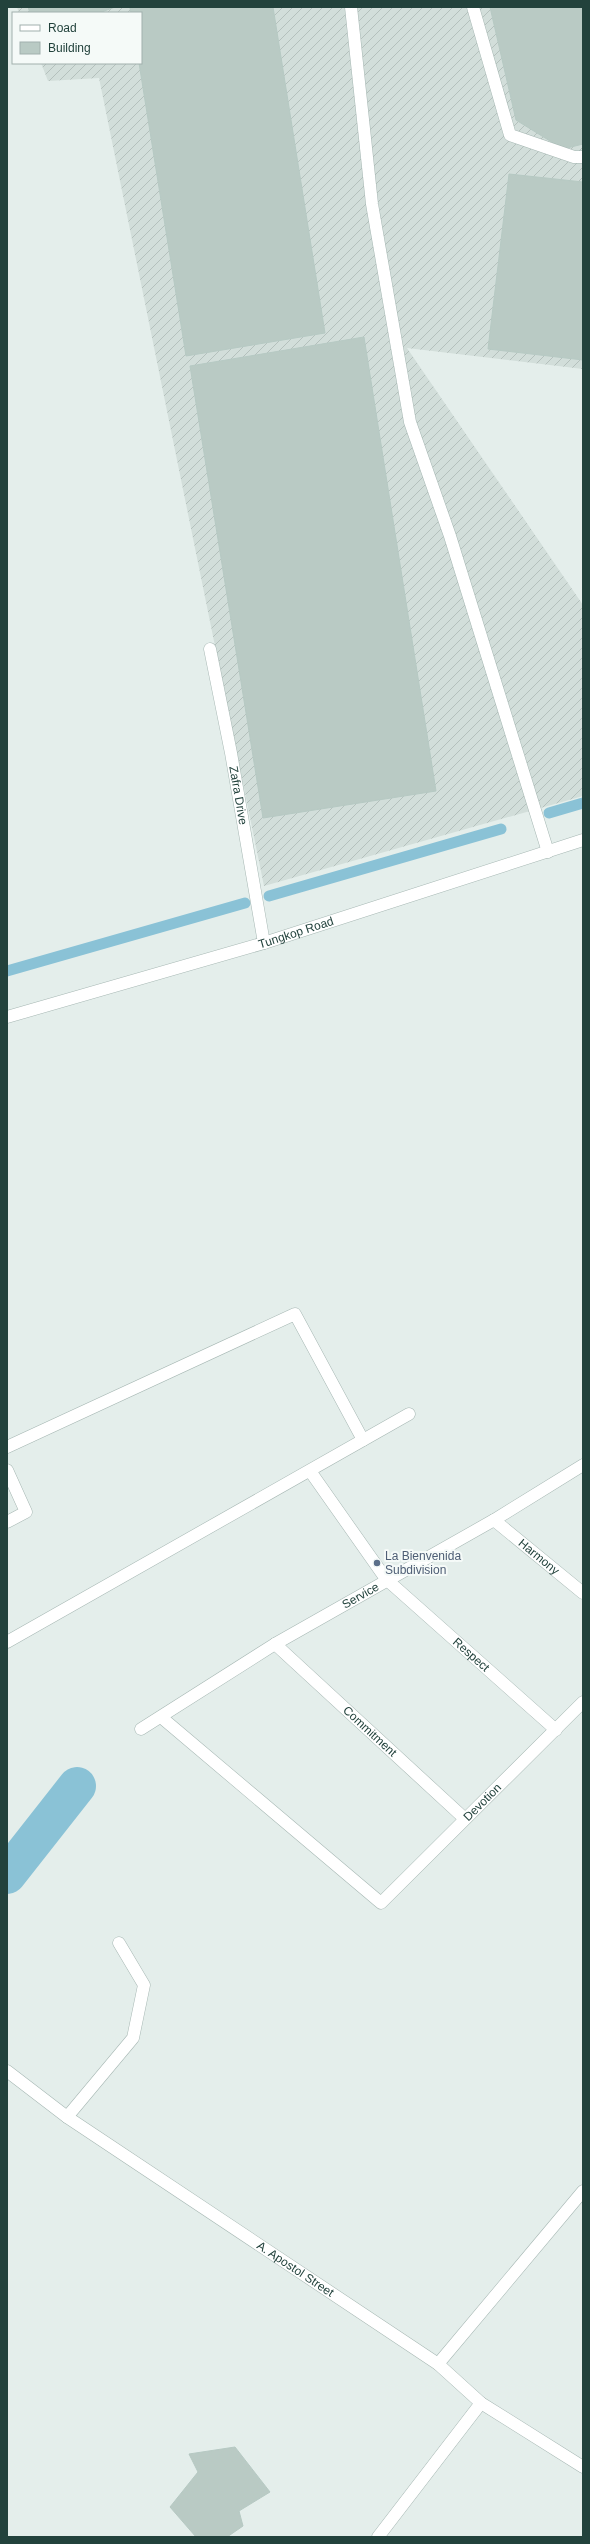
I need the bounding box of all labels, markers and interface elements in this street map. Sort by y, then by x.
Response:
legend [12,12,142,64]
text: Road [48,21,77,35]
text: Building [48,41,91,55]
street label: Zafra Drive [226,765,250,826]
street label: Tungkop Road [257,914,335,951]
street label: Harmony [516,1536,562,1578]
place label: La Bienvenida Subdivision [385,1549,461,1577]
marker: La Bienvenida Subdivision [372,1558,382,1568]
street label: Service [340,1579,382,1612]
street label: Respect [450,1635,493,1675]
street label: Commitment [340,1703,400,1760]
street label: Devotion [461,1781,504,1824]
street label: A. Apostol Street [254,2238,337,2300]

